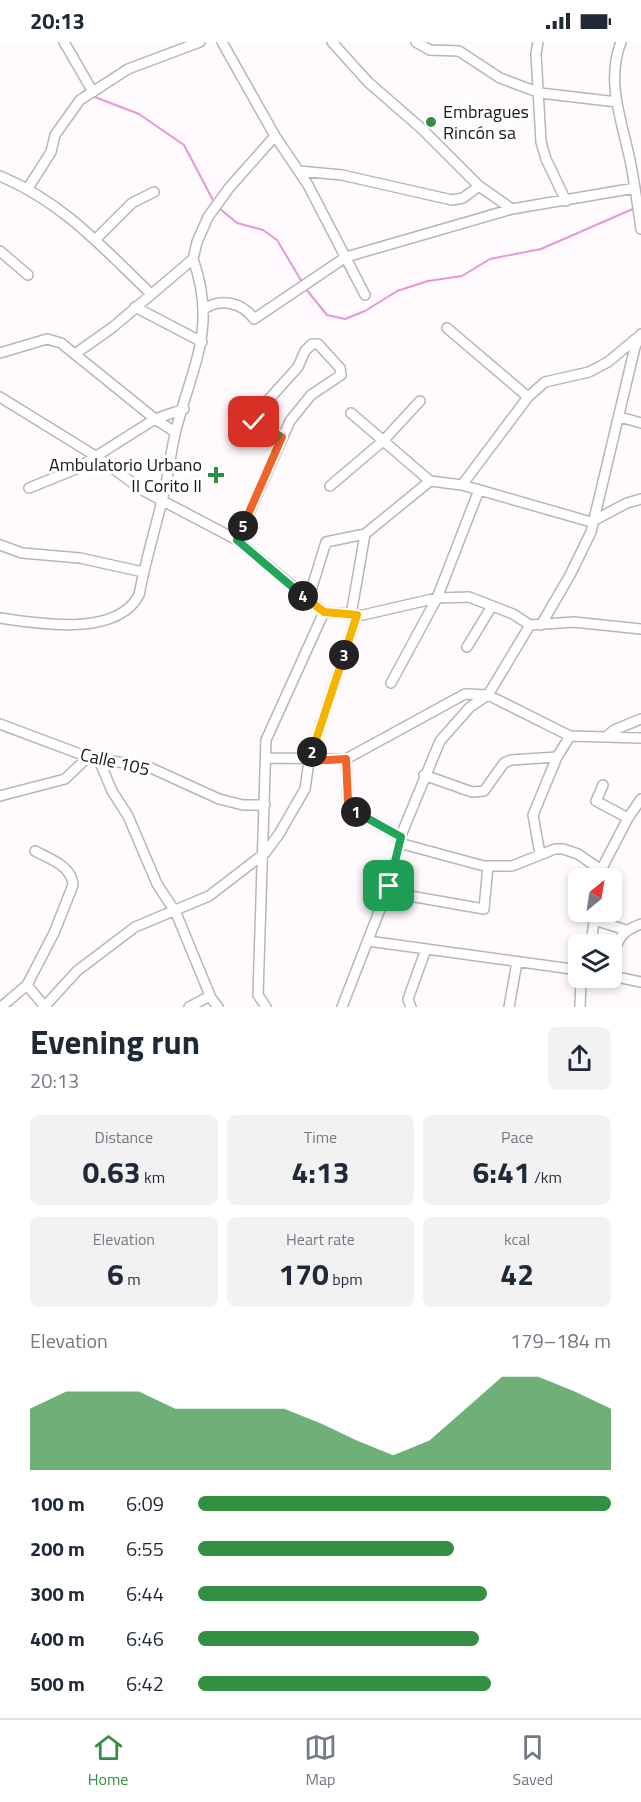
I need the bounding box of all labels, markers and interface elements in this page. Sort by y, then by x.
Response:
text: 20:13 [30,4,85,38]
place label: Embragues Rincón sa [443,98,529,146]
marker: Embragues Rincón sa [424,115,438,129]
pin [228,396,279,447]
icon: check [237,405,270,438]
place label: Ambulatorio Urbano II Corito II [49,451,202,499]
marker: Ambulatorio Urbano II Corito II [207,466,225,484]
pin: 5 [228,511,258,541]
text: 5 [239,514,247,538]
pin: 4 [288,581,318,611]
text: 4 [299,584,307,608]
pin: 3 [329,640,359,670]
text: 3 [340,643,348,667]
pin: 2 [297,737,327,767]
street label: Calle 105 [78,740,152,783]
text: 2 [308,740,316,764]
pin: 1 [341,797,371,827]
text: 1 [352,800,360,824]
pin [363,860,414,911]
north arrow [568,868,622,922]
map controls [568,868,622,988]
icon: arrive [372,869,405,902]
button: layers [568,934,622,988]
text: Evening run [30,1017,200,1067]
button: share [548,1027,611,1090]
text: 20:13 [30,1065,79,1096]
text: Distance [95,1125,153,1149]
text: Time [304,1125,337,1149]
text: Pace [501,1125,533,1149]
text: 0.63 [83,1149,141,1195]
text: 4:13 [291,1149,350,1195]
text: 6:41 [473,1149,531,1195]
text: km [141,1165,165,1189]
text: /km [531,1165,562,1189]
text: Elevation [93,1227,155,1251]
text: Heart rate [286,1227,355,1251]
text: kcal [504,1227,530,1251]
text: 6 [107,1251,124,1297]
text: 170 [278,1251,329,1297]
text: 42 [500,1251,534,1297]
text: m [124,1267,141,1291]
text: bpm [329,1267,363,1291]
text: Elevation [30,1325,108,1356]
text: 179–184 m [510,1325,611,1356]
text: 100 m [30,1488,85,1519]
text: 6:09 [126,1488,164,1519]
text: 200 m [30,1533,85,1564]
text: 6:55 [126,1533,164,1564]
text: 300 m [30,1578,85,1609]
text: 6:44 [126,1578,164,1609]
text: 400 m [30,1623,85,1654]
text: 6:46 [126,1623,164,1654]
text: 500 m [30,1668,85,1699]
text: 6:42 [126,1668,164,1699]
tab: Home [88,1731,128,1791]
tab: Map [304,1731,337,1791]
tab: Saved [512,1731,553,1791]

